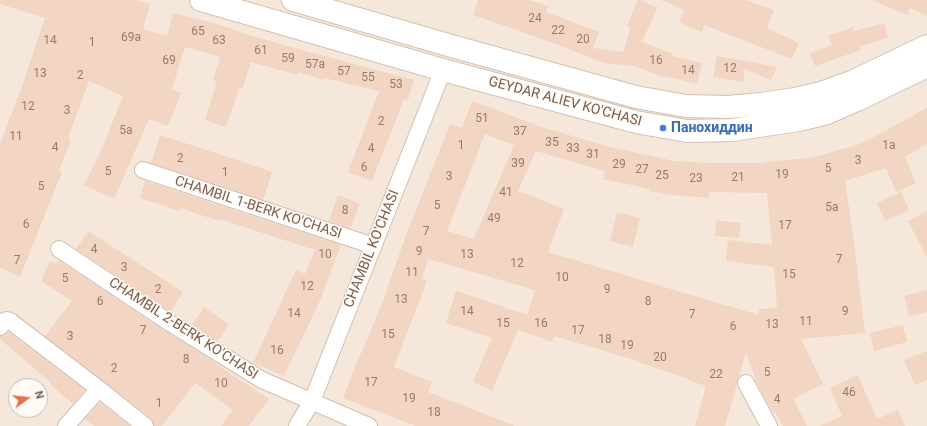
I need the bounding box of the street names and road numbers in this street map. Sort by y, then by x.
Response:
street label: GEYDAR ALIEV KO'CHASI [486,73,644,131]
street label: CHAMBIL 1-BERK KO'CHASI [172,173,344,243]
street label: CHAMBIL KO'CHASI [341,188,403,310]
street label: CHAMBIL 2-BERK KO'CHASI [105,274,261,384]

